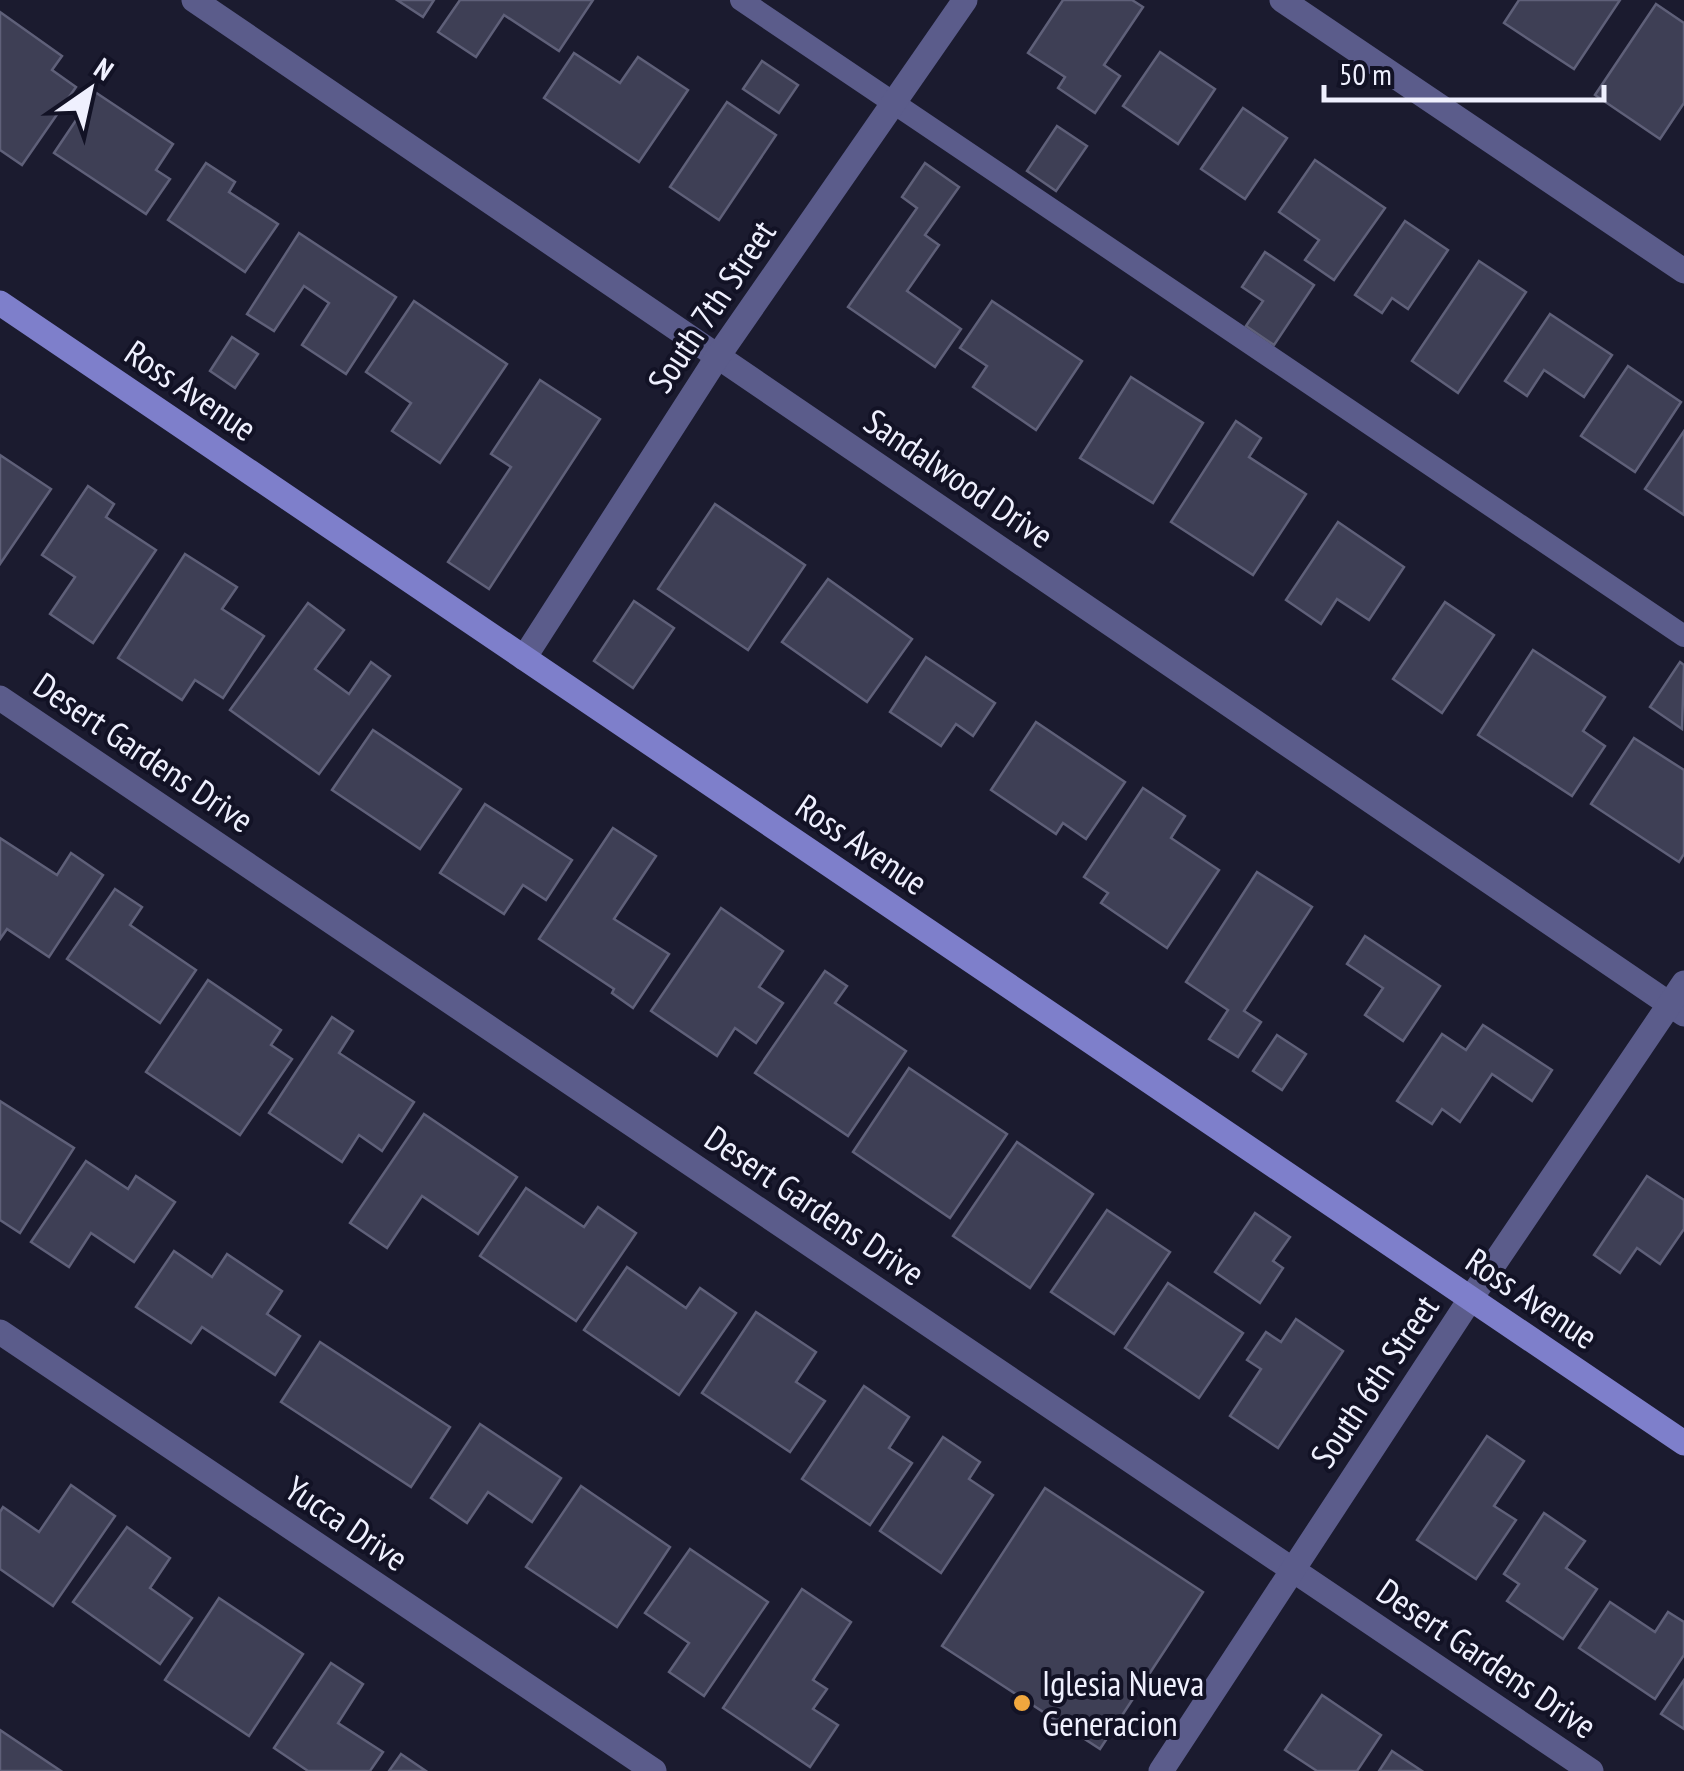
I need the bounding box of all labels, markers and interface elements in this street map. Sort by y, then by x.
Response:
north arrow [40,40,140,140]
scale bar [1324,40,1604,102]
text: N [88,49,121,88]
text: 50 m [1339,54,1392,93]
street label: South 7th Street [637,211,786,401]
street label: Ross Avenue [116,329,266,451]
street label: Sandalwood Drive [856,398,1062,558]
street label: Desert Gardens Drive [25,662,263,842]
street label: Ross Avenue [787,783,937,905]
street label: Desert Gardens Drive [696,1115,934,1295]
street label: Ross Avenue [1457,1237,1607,1359]
street label: South 6th Street [1299,1286,1449,1476]
street label: Yucca Drive [277,1465,417,1581]
street label: Desert Gardens Drive [1368,1568,1606,1748]
place label: Iglesia Nueva Generacion [1042,1660,1204,1746]
marker: Iglesia Nueva Generacion [1011,1692,1033,1714]

